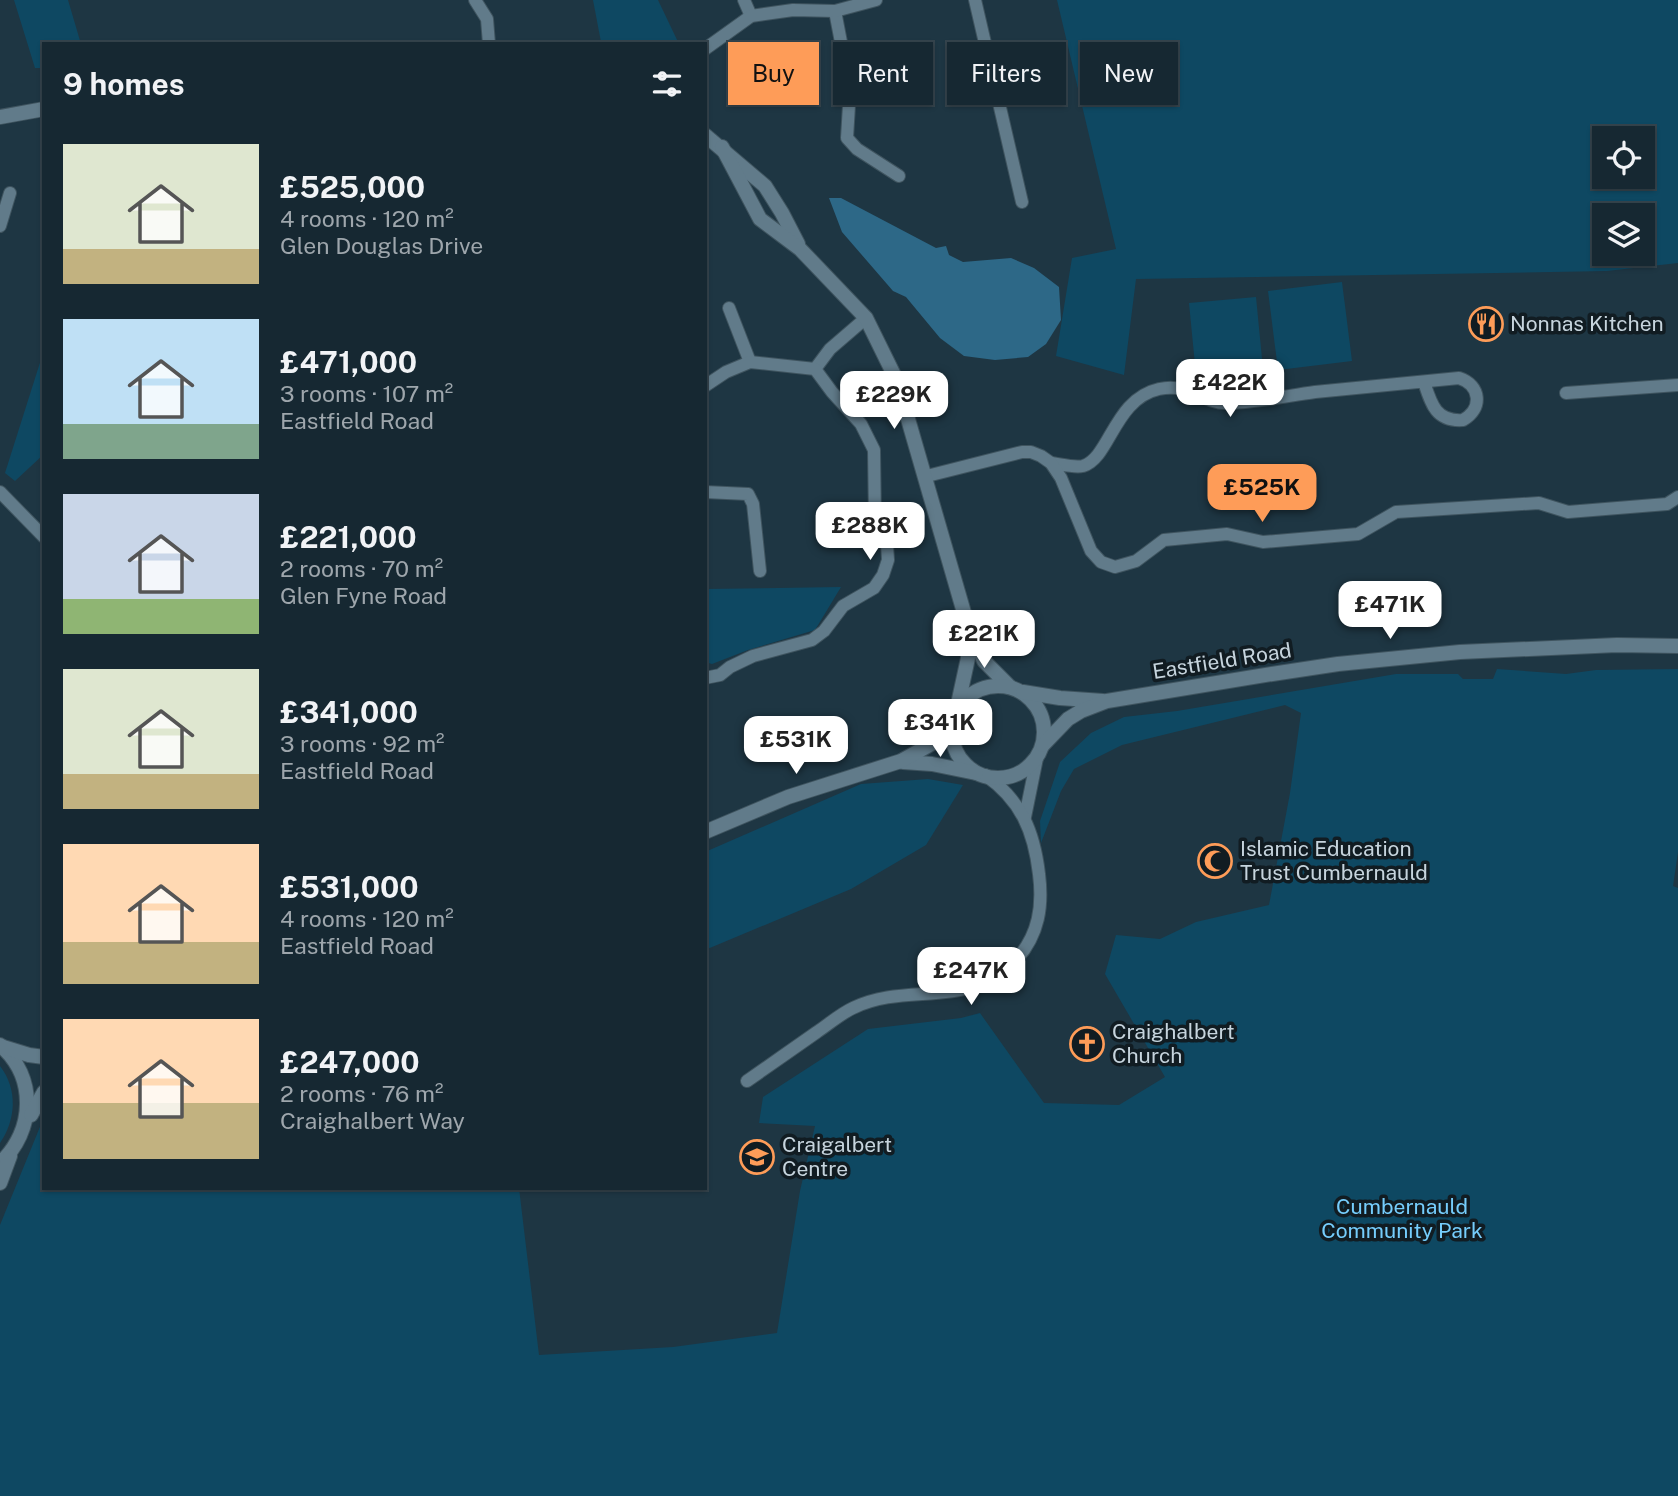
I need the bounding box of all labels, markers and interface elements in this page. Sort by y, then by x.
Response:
chip: Buy [728,42,819,105]
chip: Rent [833,42,933,105]
chip: Filters [947,42,1066,105]
chip: New [1080,42,1178,105]
icon: filters [648,65,686,103]
text: 9 homes [63,66,185,102]
map controls [1592,126,1655,266]
button: locate [1592,126,1655,189]
text: £525,000 [280,169,425,205]
icon: home [119,172,203,256]
button: layers [1592,203,1655,266]
text: 4 rooms · 120 m² [280,205,454,232]
text: Glen Douglas Drive [280,232,483,259]
restaurant icon: Nonnas Kitchen [1467,305,1505,343]
place label: Nonnas Kitchen [1510,311,1664,336]
text: £471,000 [280,344,417,380]
icon: home [119,347,203,431]
pin: £422K [1181,360,1279,419]
text: £422K [1192,368,1268,395]
pin: £229K [845,372,943,431]
text: 3 rooms · 107 m² [280,380,453,407]
text: £229K [856,380,932,407]
text: Eastfield Road [280,407,434,434]
pin: £525K [1213,464,1311,524]
text: £525K [1223,473,1301,500]
pin: £288K [821,503,919,562]
text: £288K [832,511,908,538]
text: £221,000 [280,519,417,555]
icon: home [119,522,203,606]
text: 2 rooms · 70 m² [280,555,443,582]
text: Glen Fyne Road [280,582,447,609]
pin: £471K [1341,582,1439,641]
text: £471K [1355,590,1425,617]
pin: £221K [935,610,1033,670]
text: £221K [949,619,1019,646]
street label: Eastfield Road [1151,637,1293,684]
text: £341,000 [280,694,418,730]
icon: home [119,697,203,781]
pin: £341K [891,700,989,759]
text: £341K [904,708,976,735]
pin: £531K [747,716,845,776]
text: £531K [760,725,832,752]
text: 3 rooms · 92 m² [280,730,445,757]
text: Eastfield Road [280,757,434,784]
place label: Islamic Education Trust Cumbernauld [1240,836,1428,885]
mosque icon: Islamic Education Trust Cumbernauld [1196,842,1234,880]
text: £531,000 [280,869,419,905]
icon: home [119,872,203,956]
text: 4 rooms · 120 m² [280,905,454,932]
text: Eastfield Road [280,932,434,959]
pin: £247K [922,948,1020,1007]
text: £247K [933,956,1009,983]
place label: Craighalbert Church [1112,1019,1235,1068]
church icon: Craighalbert Church [1068,1025,1106,1063]
text: £247,000 [280,1044,420,1080]
icon: home [119,1047,203,1131]
text: 2 rooms · 76 m² [280,1080,443,1107]
text: Craighalbert Way [280,1107,465,1134]
place label: Craigalbert Centre [782,1132,892,1181]
school or university icon: Craigalbert Centre [738,1138,776,1176]
park label: Cumbernauld Community Park [1321,1194,1483,1243]

